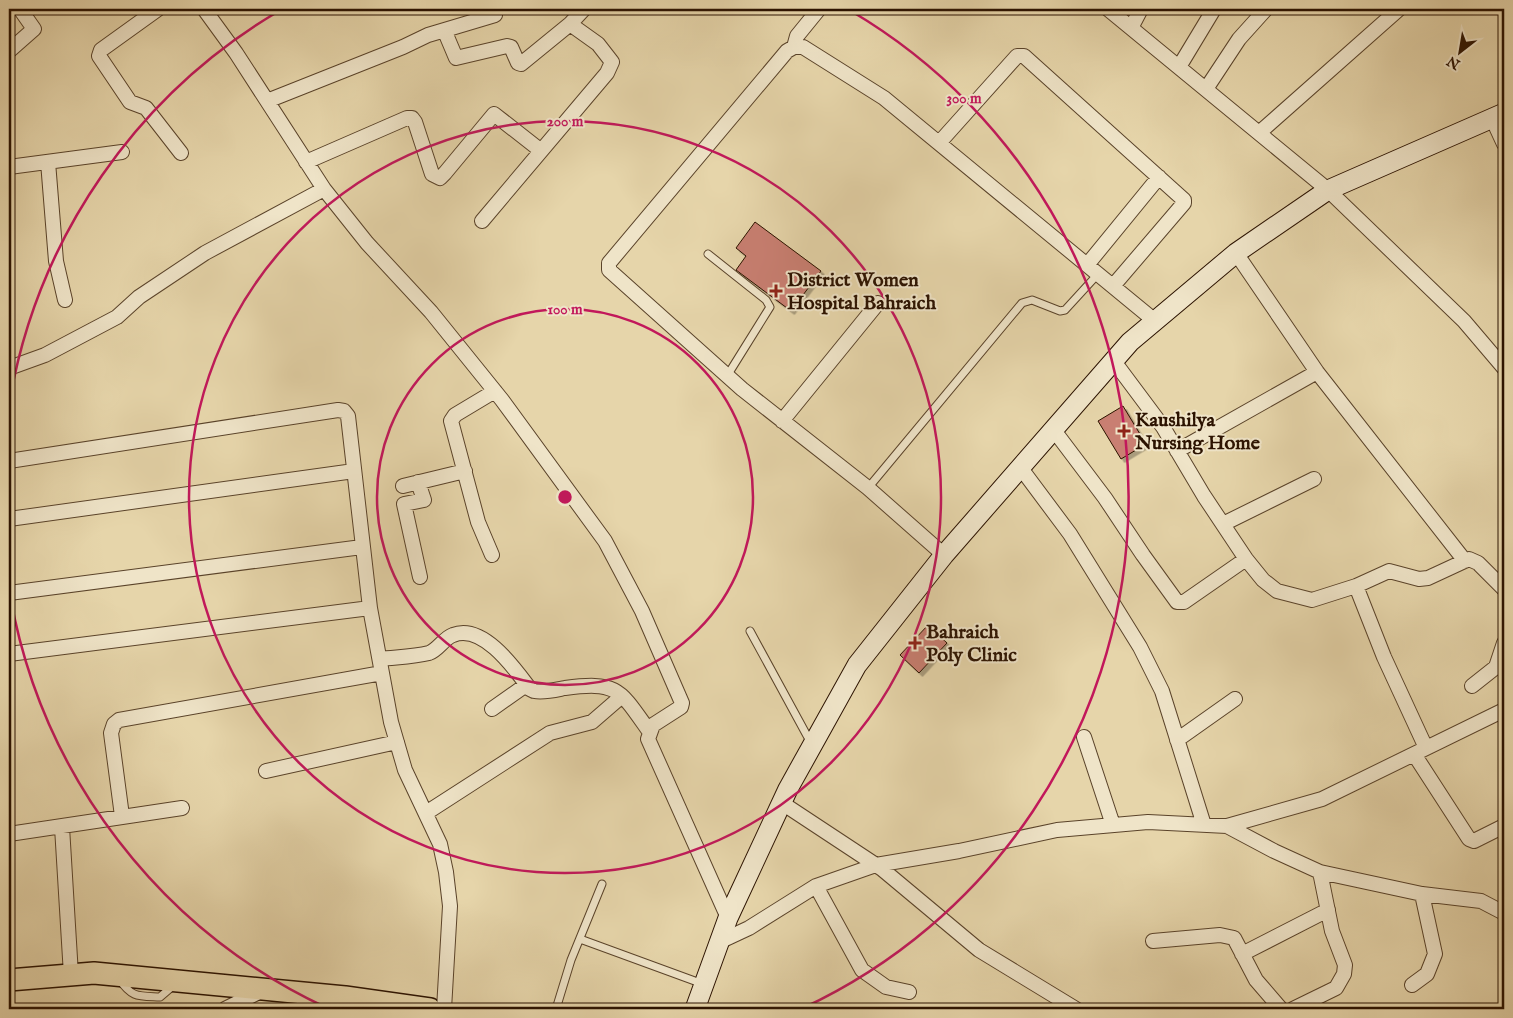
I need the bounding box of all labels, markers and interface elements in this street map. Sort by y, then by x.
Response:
north arrow [1436,28,1486,78]
text: N [1444,51,1465,74]
text: 300 m [946,89,982,108]
text: 200 m [547,112,584,131]
place label: District Women Hospital Bahraich [787,268,936,316]
marker: District Women Hospital Bahraich [769,284,783,298]
text: 100 m [547,300,583,319]
place label: Kaushilya Nursing Home [1134,408,1261,456]
marker: Kaushilya Nursing Home [1117,424,1131,438]
centre of rings [556,488,574,506]
place label: Bahraich Poly Clinic [926,620,1017,668]
marker: Bahraich Poly Clinic [908,636,922,650]

